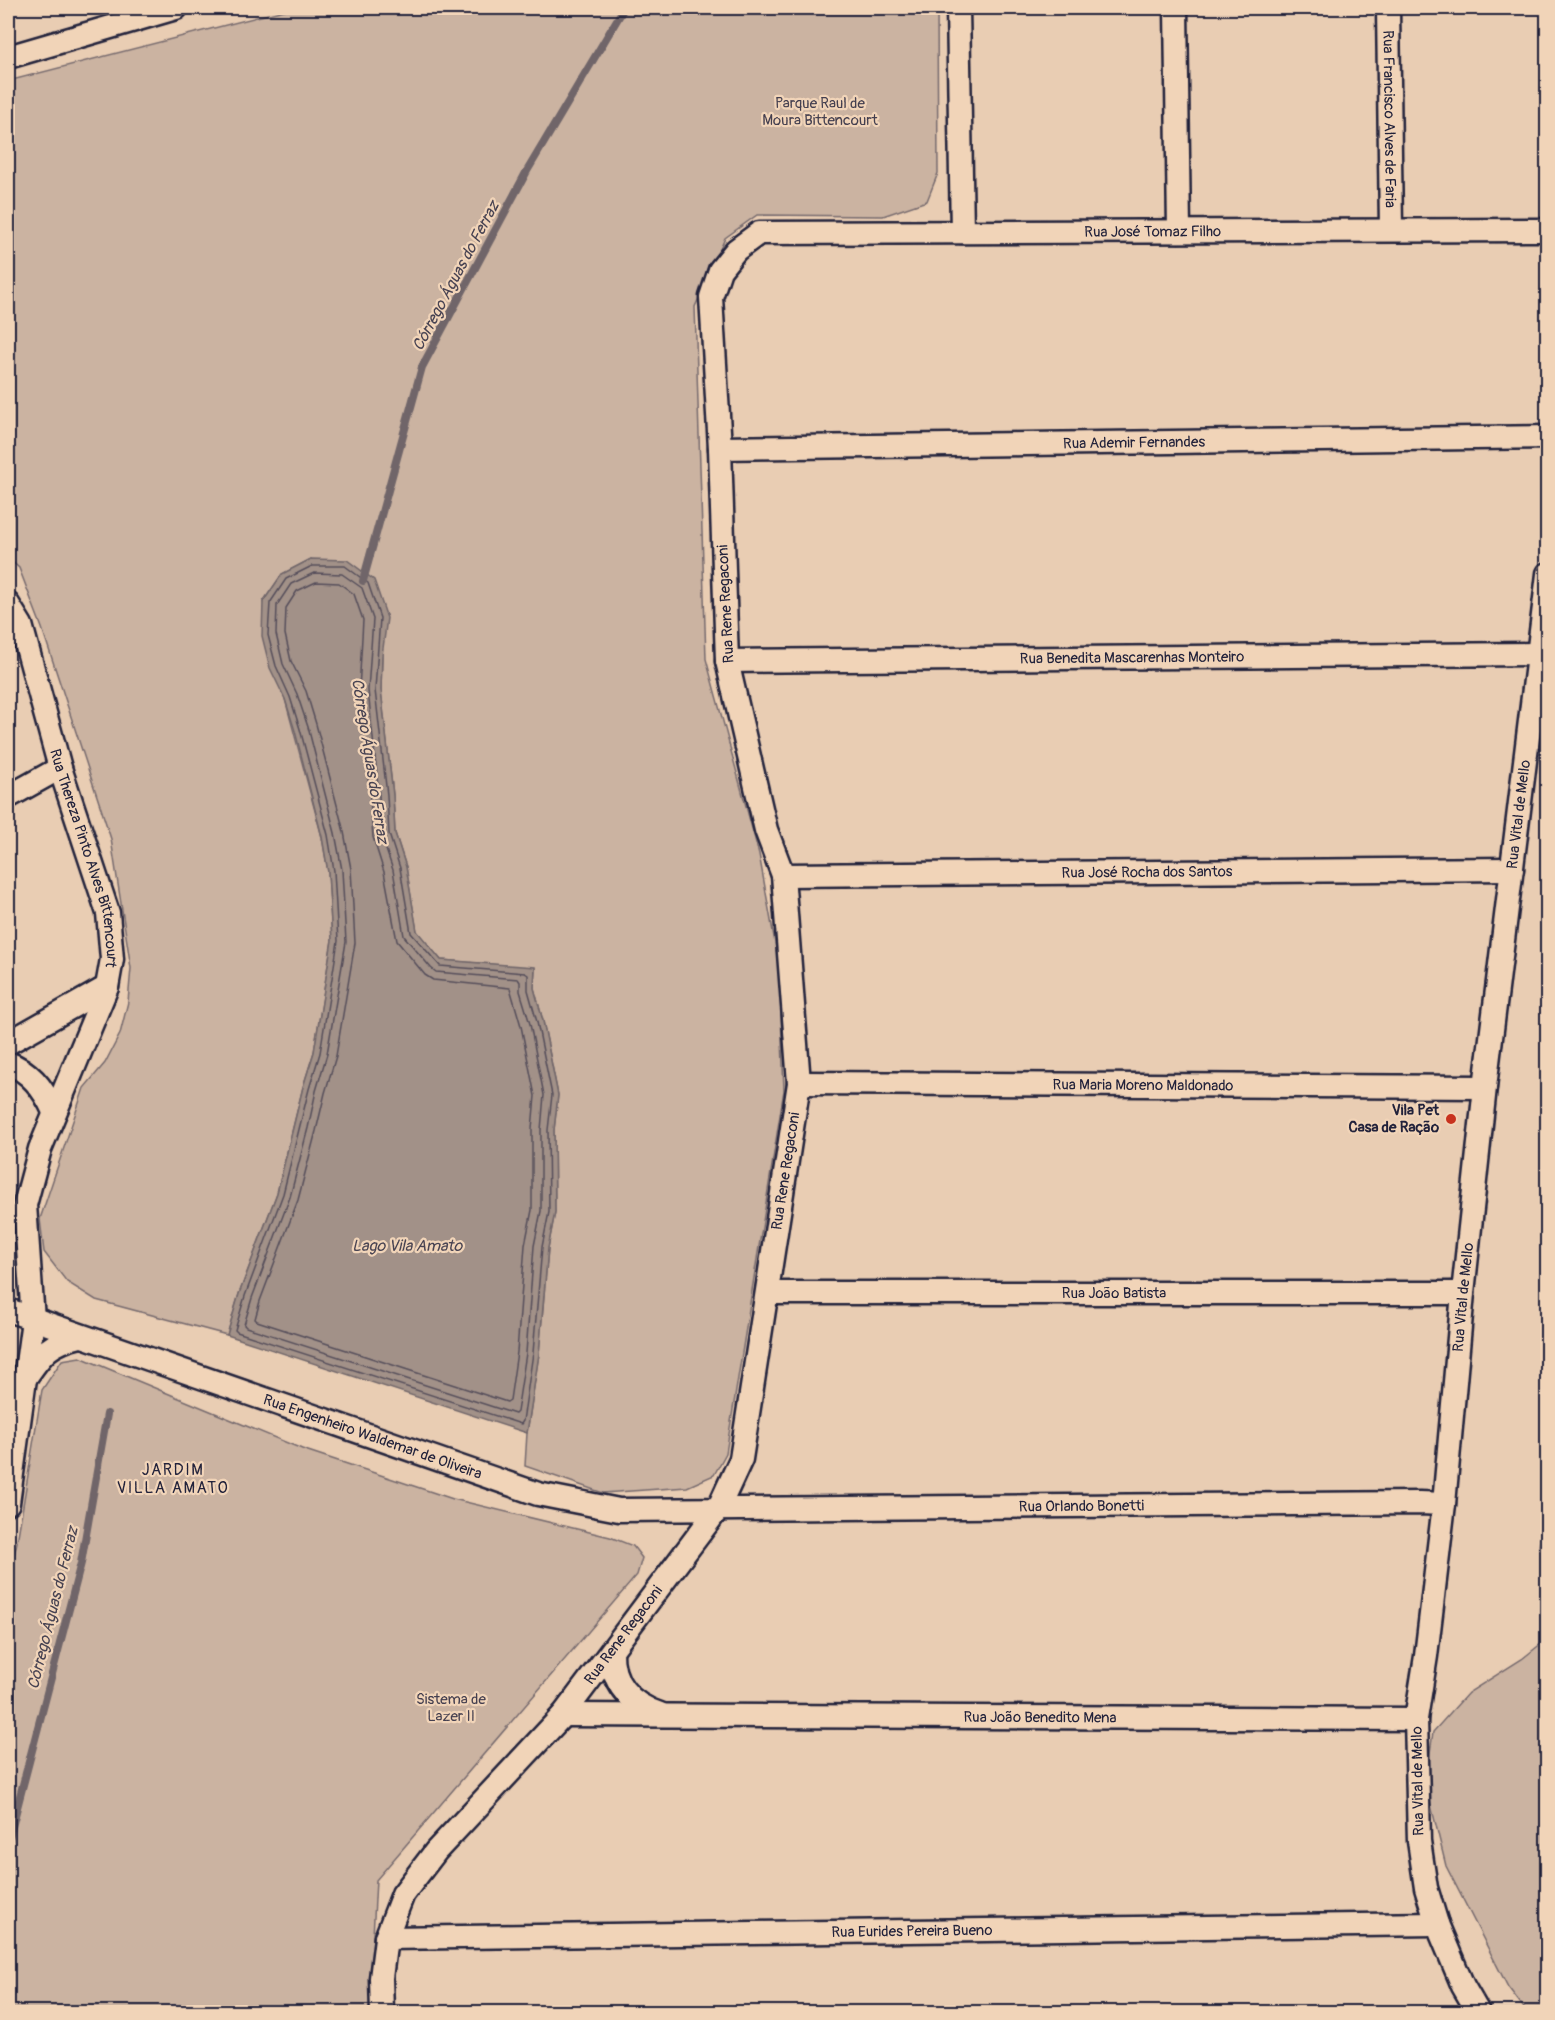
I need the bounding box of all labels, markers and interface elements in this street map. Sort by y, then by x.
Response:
street label: Rua Francisco Alves de Faria [1379,30,1400,208]
park label: Parque Raul de Moura Bittencourt [762,94,879,130]
water label: Córrego Águas do Ferraz [408,195,505,354]
street label: Rua José Tomaz Filho [1084,222,1221,241]
street label: Rua Ademir Fernandes [1063,432,1205,453]
street label: Rua Rene Regaconi [713,544,739,664]
street label: Rua Benedita Mascarenhas Monteiro [1020,647,1244,668]
water label: Córrego Águas do Ferraz [347,677,393,847]
street label: Rua Thereza Pinto Alves Bittencourt [46,747,122,970]
street label: Rua Vital de Mello [1502,759,1535,870]
street label: Rua José Rocha dos Santos [1061,862,1233,882]
street label: Rua Maria Moreno Maldonado [1053,1075,1233,1095]
place label: Vila Pet Casa de Ração [1348,1101,1440,1137]
street label: Rua Rene Regaconi [767,1111,804,1231]
marker: Vila Pet Casa de Ração [1444,1112,1458,1126]
water label: Lago Vila Amato [352,1236,463,1256]
street label: Rua Vital de Mello [1448,1242,1478,1353]
street label: Rua João Batista [1062,1284,1166,1303]
street label: Rua Engenheiro Waldemar de Oliveira [261,1390,484,1483]
district label: JARDIM VILLA AMATO [117,1460,229,1498]
street label: Rua Orlando Bonetti [1019,1496,1145,1516]
water label: Córrego Águas do Ferraz [23,1522,83,1691]
street label: Rua Rene Regaconi [580,1581,667,1688]
park label: Sistema de Lazer II [416,1690,487,1726]
street label: Rua João Benedito Mena [963,1707,1117,1727]
street label: Rua Vital de Mello [1408,1726,1428,1836]
street label: Rua Eurides Pereira Bueno [831,1920,993,1942]

